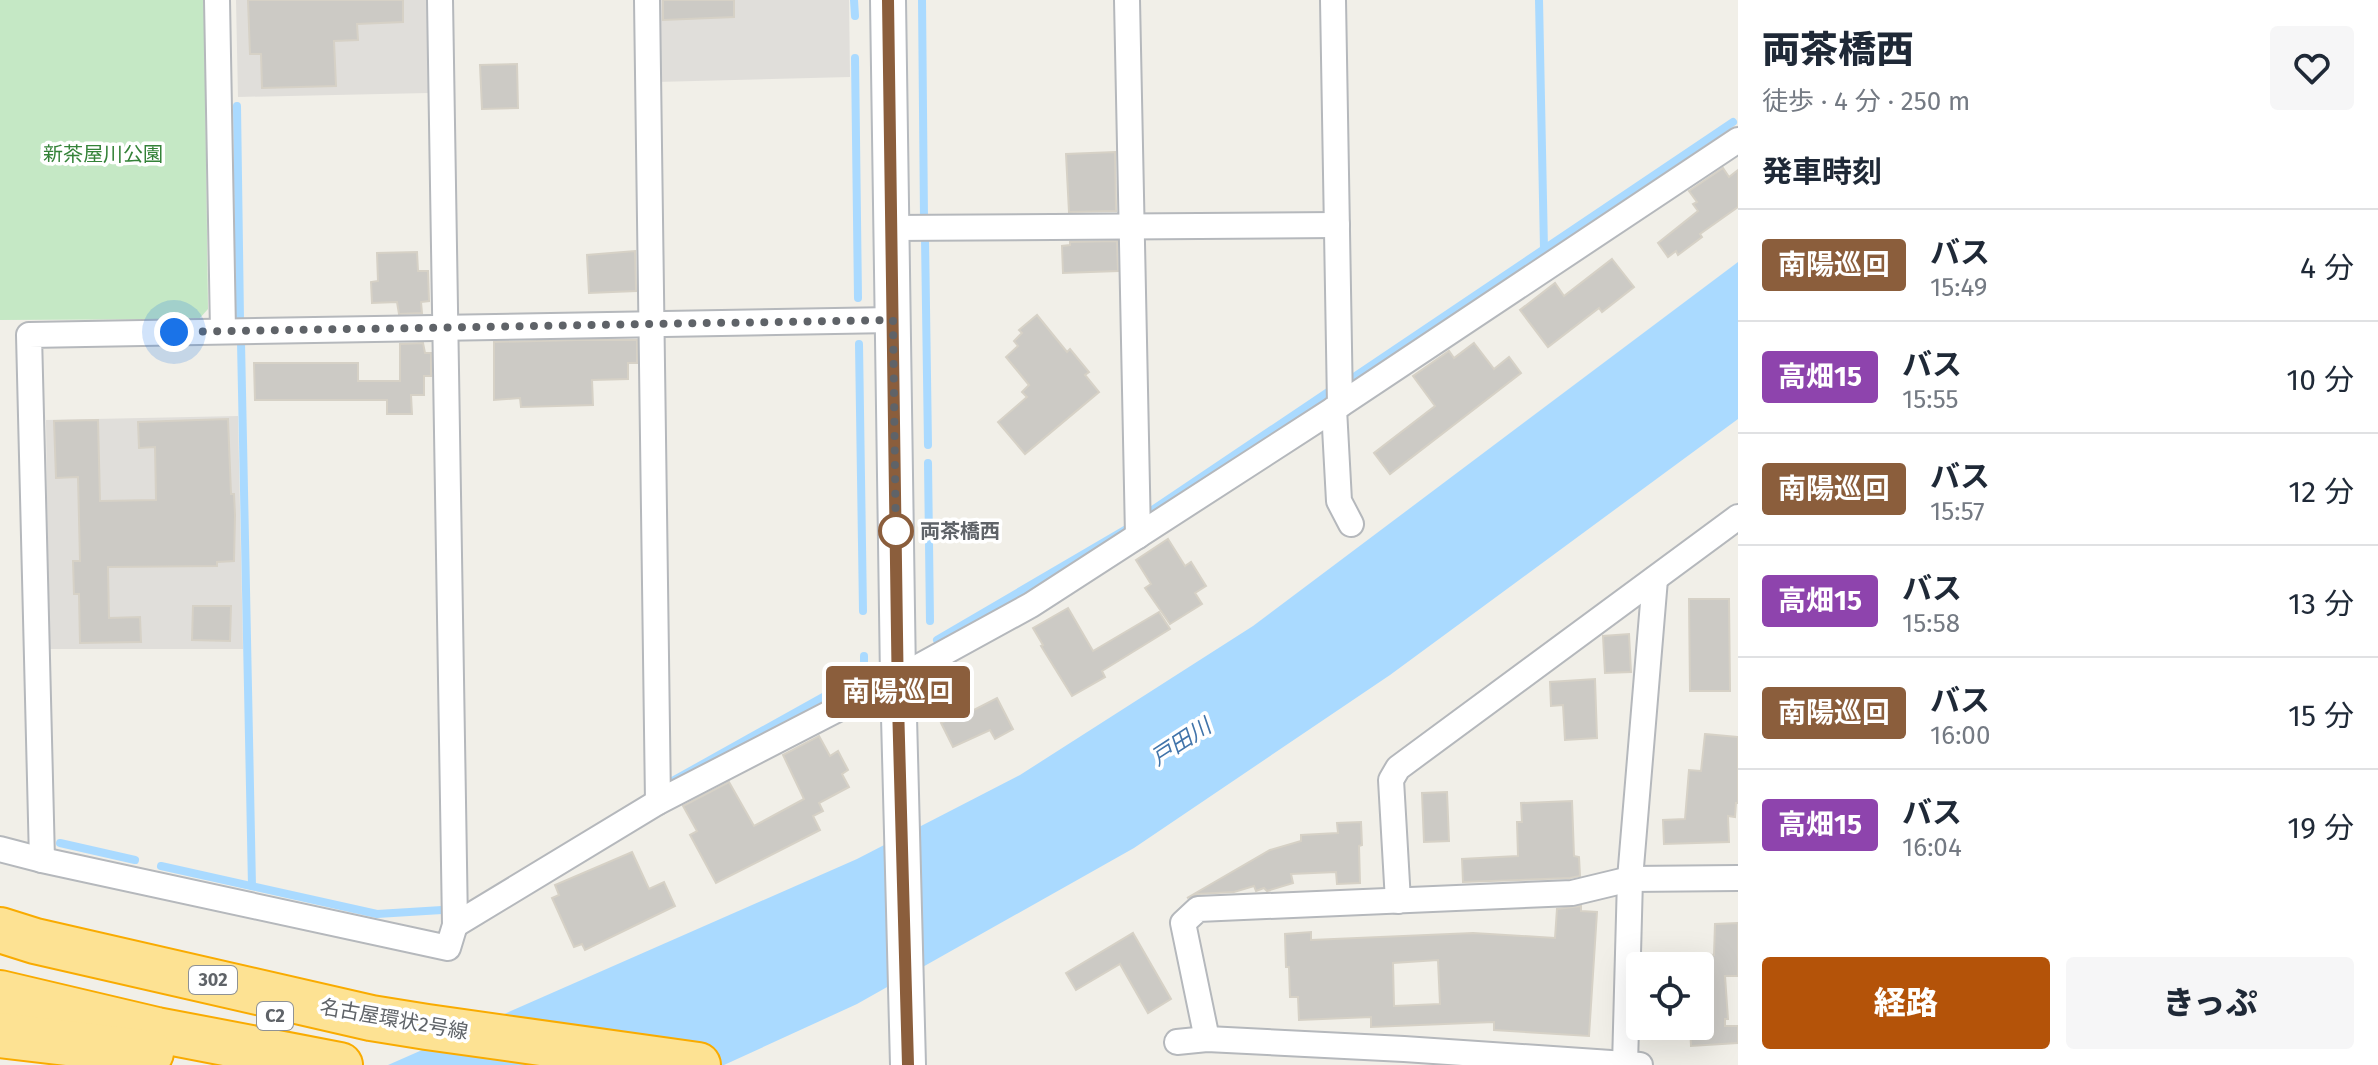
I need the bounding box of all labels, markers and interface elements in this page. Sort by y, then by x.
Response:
button: heart [2270,26,2354,110]
text: 両茶橋西 [1762,27,1914,73]
text: 徒歩 · 4 分 · 250 m [1762,86,1970,117]
park label: 新茶屋川公園 [43,142,163,166]
text: 発車時刻 [1762,154,1882,190]
text: バス [1930,235,1990,271]
text: 南陽巡回 [1778,248,1890,281]
text: 4 分 [2300,250,2354,286]
text: 15:49 [1930,272,1987,303]
your location [154,312,194,352]
text: バス [1902,347,1962,383]
text: 高畑15 [1778,360,1862,393]
text: 10 分 [2286,362,2354,398]
text: 15:55 [1902,384,1959,415]
text: バス [1930,459,1990,495]
text: 南陽巡回 [1778,472,1890,505]
text: 12 分 [2288,474,2354,510]
text: 15:57 [1930,496,1985,527]
marker: 両茶橋西 [879,514,913,548]
place label: 両茶橋西 [920,519,1000,543]
text: バス [1902,571,1962,607]
text: 高畑15 [1778,584,1862,617]
text: 13 分 [2288,586,2354,622]
text: 15:58 [1902,608,1960,639]
line badge: 南陽巡回 [842,666,954,718]
text: 南陽巡回 [842,675,954,708]
text: バス [1930,683,1990,719]
text: 南陽巡回 [1778,696,1890,729]
text: 15 分 [2288,698,2354,734]
water label: 戸田川 [1146,712,1218,771]
text: 16:00 [1930,720,1990,751]
text: バス [1902,795,1962,831]
text: 高畑15 [1778,808,1862,841]
text: 19 分 [2287,810,2354,846]
text: 16:04 [1902,832,1962,863]
map controls [1626,952,1714,1040]
button: locate [1626,952,1714,1040]
button: 経路 [1762,957,2050,1049]
button: きっぷ [2066,957,2354,1049]
road number: 302 [189,966,237,994]
street label: 名古屋環状2号線 [318,994,470,1044]
road number: C2 [257,1002,293,1030]

